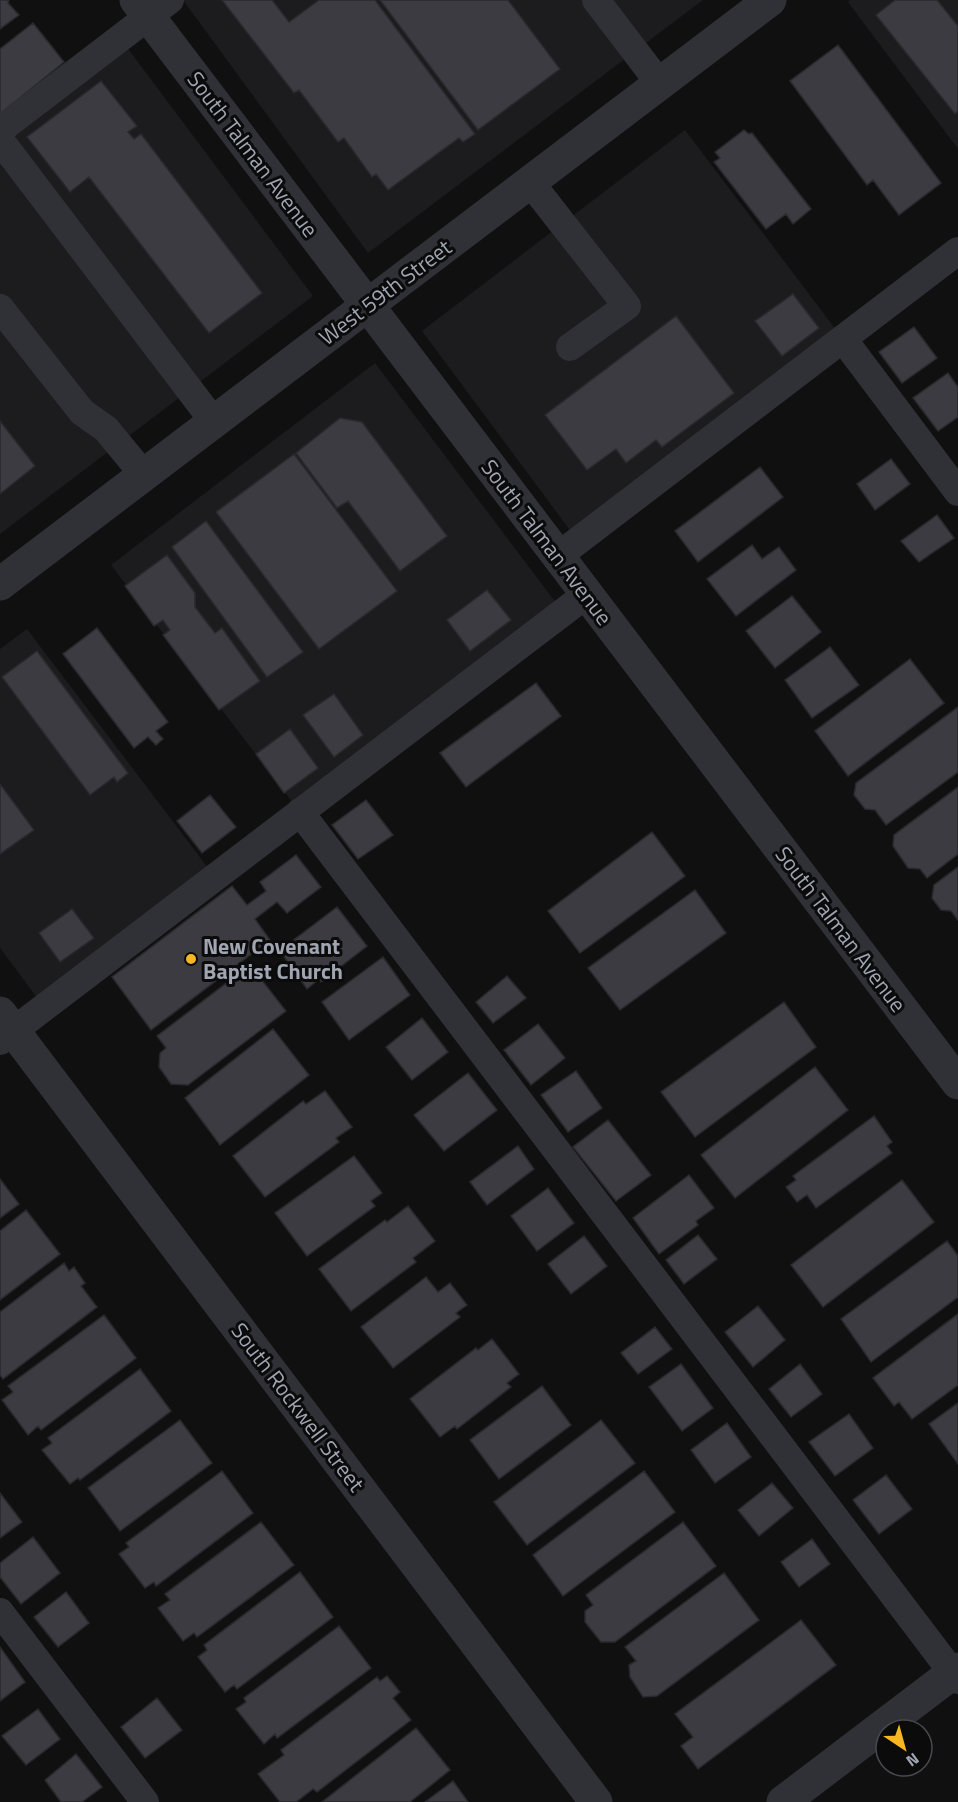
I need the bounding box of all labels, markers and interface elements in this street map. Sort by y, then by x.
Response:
street label: South Talman Avenue [179,64,327,244]
street label: West 59th Street [311,231,459,353]
street label: South Talman Avenue [473,452,621,632]
street label: South Talman Avenue [767,839,915,1019]
place label: New Covenant Baptist Church [203,929,343,988]
marker: New Covenant Baptist Church [184,952,198,966]
street label: South Rockwell Street [223,1315,373,1499]
north arrow [874,1718,934,1778]
text: N [901,1747,924,1773]

